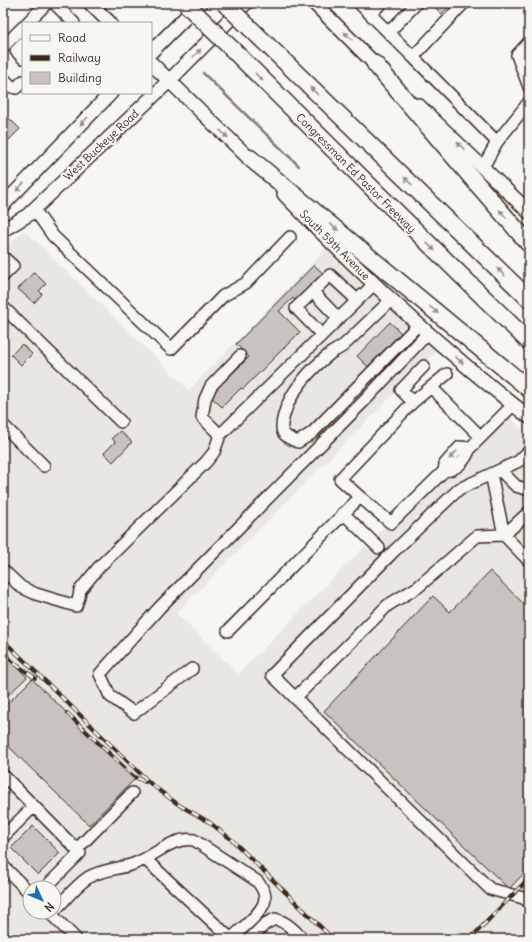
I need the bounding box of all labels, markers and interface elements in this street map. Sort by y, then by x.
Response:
legend [22,22,152,94]
text: Road [58,30,86,45]
one-way arrow [343,31,353,41]
one-way arrow [192,48,202,58]
text: Railway [58,50,101,65]
text: Building [58,70,102,85]
one-way arrow [254,72,264,82]
one-way arrow [309,86,319,96]
street label: West Buckeye Road [60,106,142,184]
street label: Congressman Ed Pastor Freeway [293,110,419,236]
one-way arrow [79,116,88,126]
one-way arrow [219,129,229,139]
one-way arrow [456,141,466,151]
one-way arrow [403,176,413,186]
one-way arrow [15,182,24,192]
street label: South 59th Avenue [297,207,373,283]
one-way arrow [499,209,508,220]
one-way arrow [329,223,339,232]
one-way arrow [427,242,436,251]
one-way arrow [496,267,506,277]
one-way arrow [429,306,440,315]
one-way arrow [455,355,464,364]
one-way arrow [449,450,458,460]
north arrow [22,880,62,920]
text: N [42,899,57,915]

